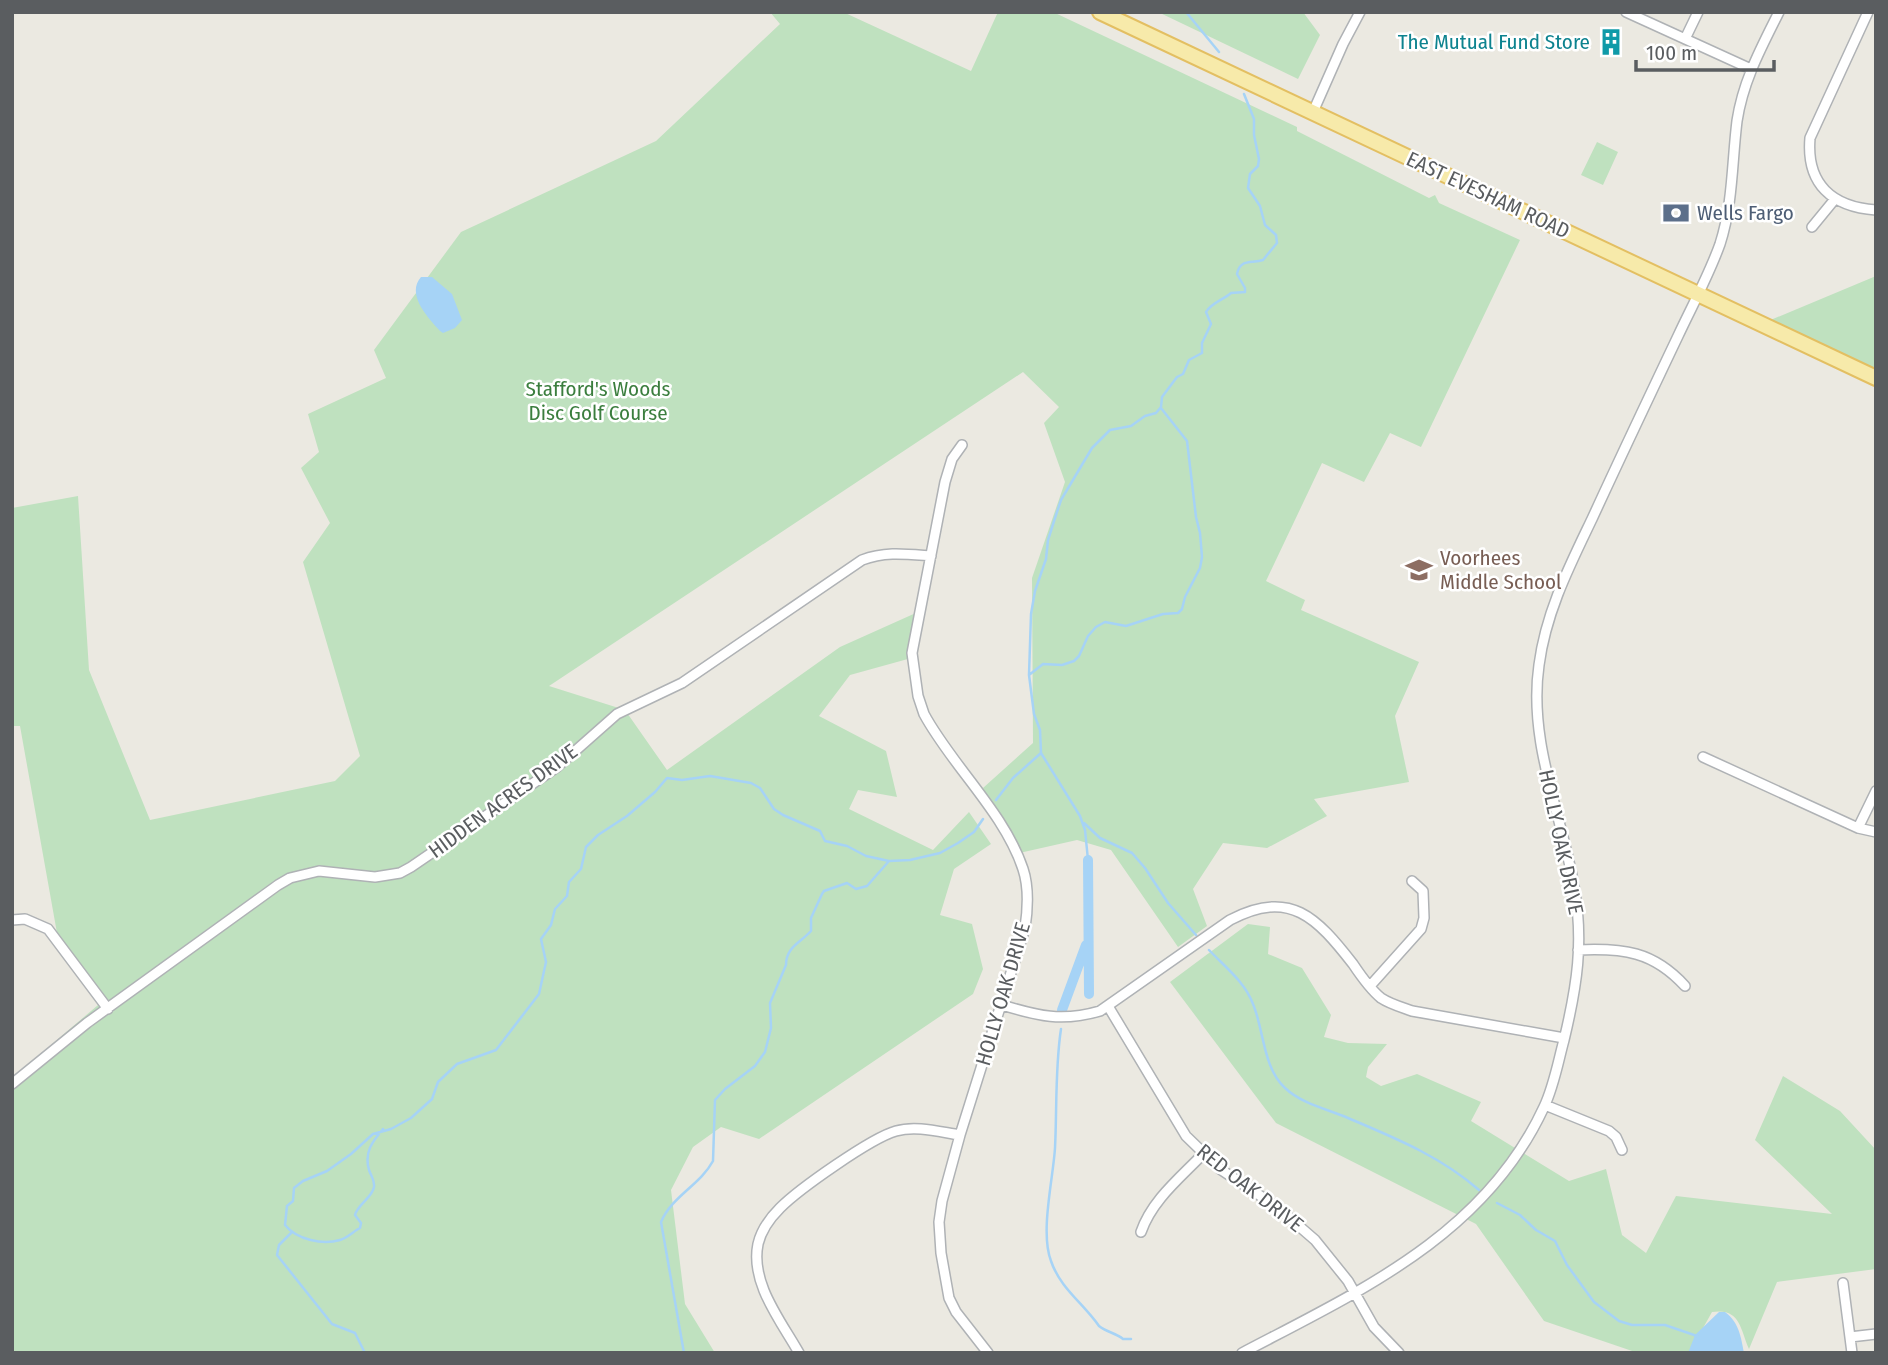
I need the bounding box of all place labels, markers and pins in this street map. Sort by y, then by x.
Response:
building icon: The Mutual Fund Store [1596,27,1626,57]
place label: The Mutual Fund Store [1398,29,1590,55]
bank icon: Wells Fargo [1661,198,1691,228]
place label: Wells Fargo [1697,200,1794,226]
place label: Voorhees Middle School [1440,545,1562,595]
school or university icon: Voorhees Middle School [1404,555,1434,585]

